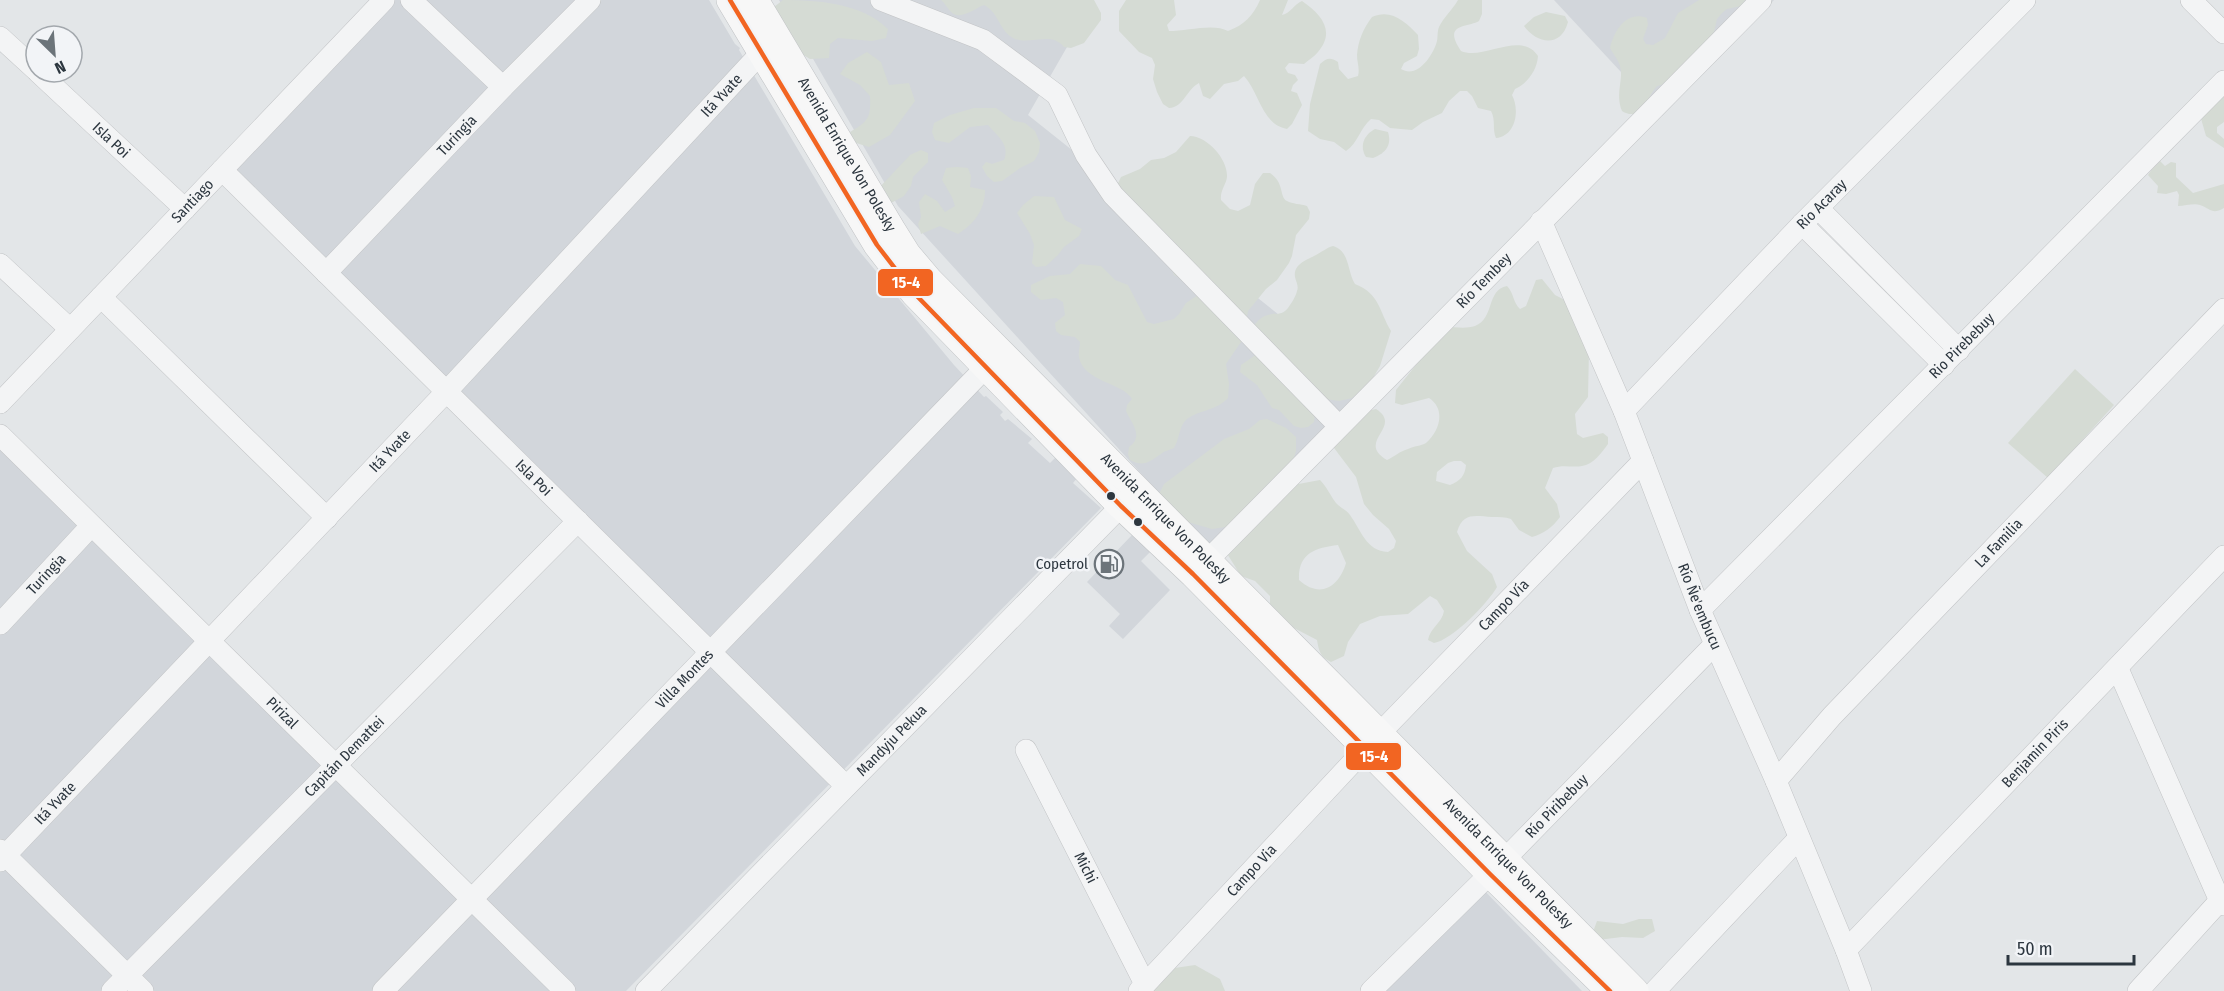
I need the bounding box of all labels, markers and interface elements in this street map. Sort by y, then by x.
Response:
north arrow [24,24,84,84]
text: N [52,57,68,78]
street label: Itá Yvate [697,70,746,121]
street label: Avenida Enrique Von Polesky [794,74,900,235]
street label: Turingia [433,111,481,159]
street label: Isla Poi [89,119,133,162]
street label: Santiago [168,175,217,227]
street label: Rio Acaray [1793,175,1851,233]
street label: Río Tembey [1453,249,1515,312]
line badge: 15-4 [877,268,934,297]
text: 15-4 [892,273,920,292]
street label: Rio Pirebebuy [1925,309,1998,382]
street label: Itá Yvate [365,426,415,476]
street label: Avenida Enrique Von Polesky [1097,449,1234,588]
street label: Isla Poi [512,456,556,500]
unlabelled marker [1105,490,1117,502]
street label: La Familia [1971,515,2026,571]
unlabelled marker [1132,516,1144,528]
fuel station icon: Copetrol [1093,548,1125,580]
street label: Turingia [23,550,70,598]
place label: Copetrol [1036,555,1088,573]
street label: Río Ñe'embucu [1674,561,1725,652]
street label: Campo Vía [1475,576,1533,635]
street label: Villa Montes [652,646,717,712]
street label: Pirizal [263,693,302,732]
street label: Mandyju Pekua [853,701,931,780]
street label: Capitán Demattei [301,713,388,801]
street label: Benjamin Piris [1998,715,2072,791]
line badge: 15-4 [1345,742,1402,771]
text: 15-4 [1360,747,1388,766]
street label: Río Piribebuy [1522,770,1592,842]
street label: Itá Yvate [31,778,80,828]
street label: Avenida Enrique Von Polesky [1440,794,1577,932]
street label: Campo Via [1223,841,1280,900]
street label: Michi [1070,849,1101,886]
scale bar [2008,928,2134,966]
text: 50 m [2017,938,2053,960]

